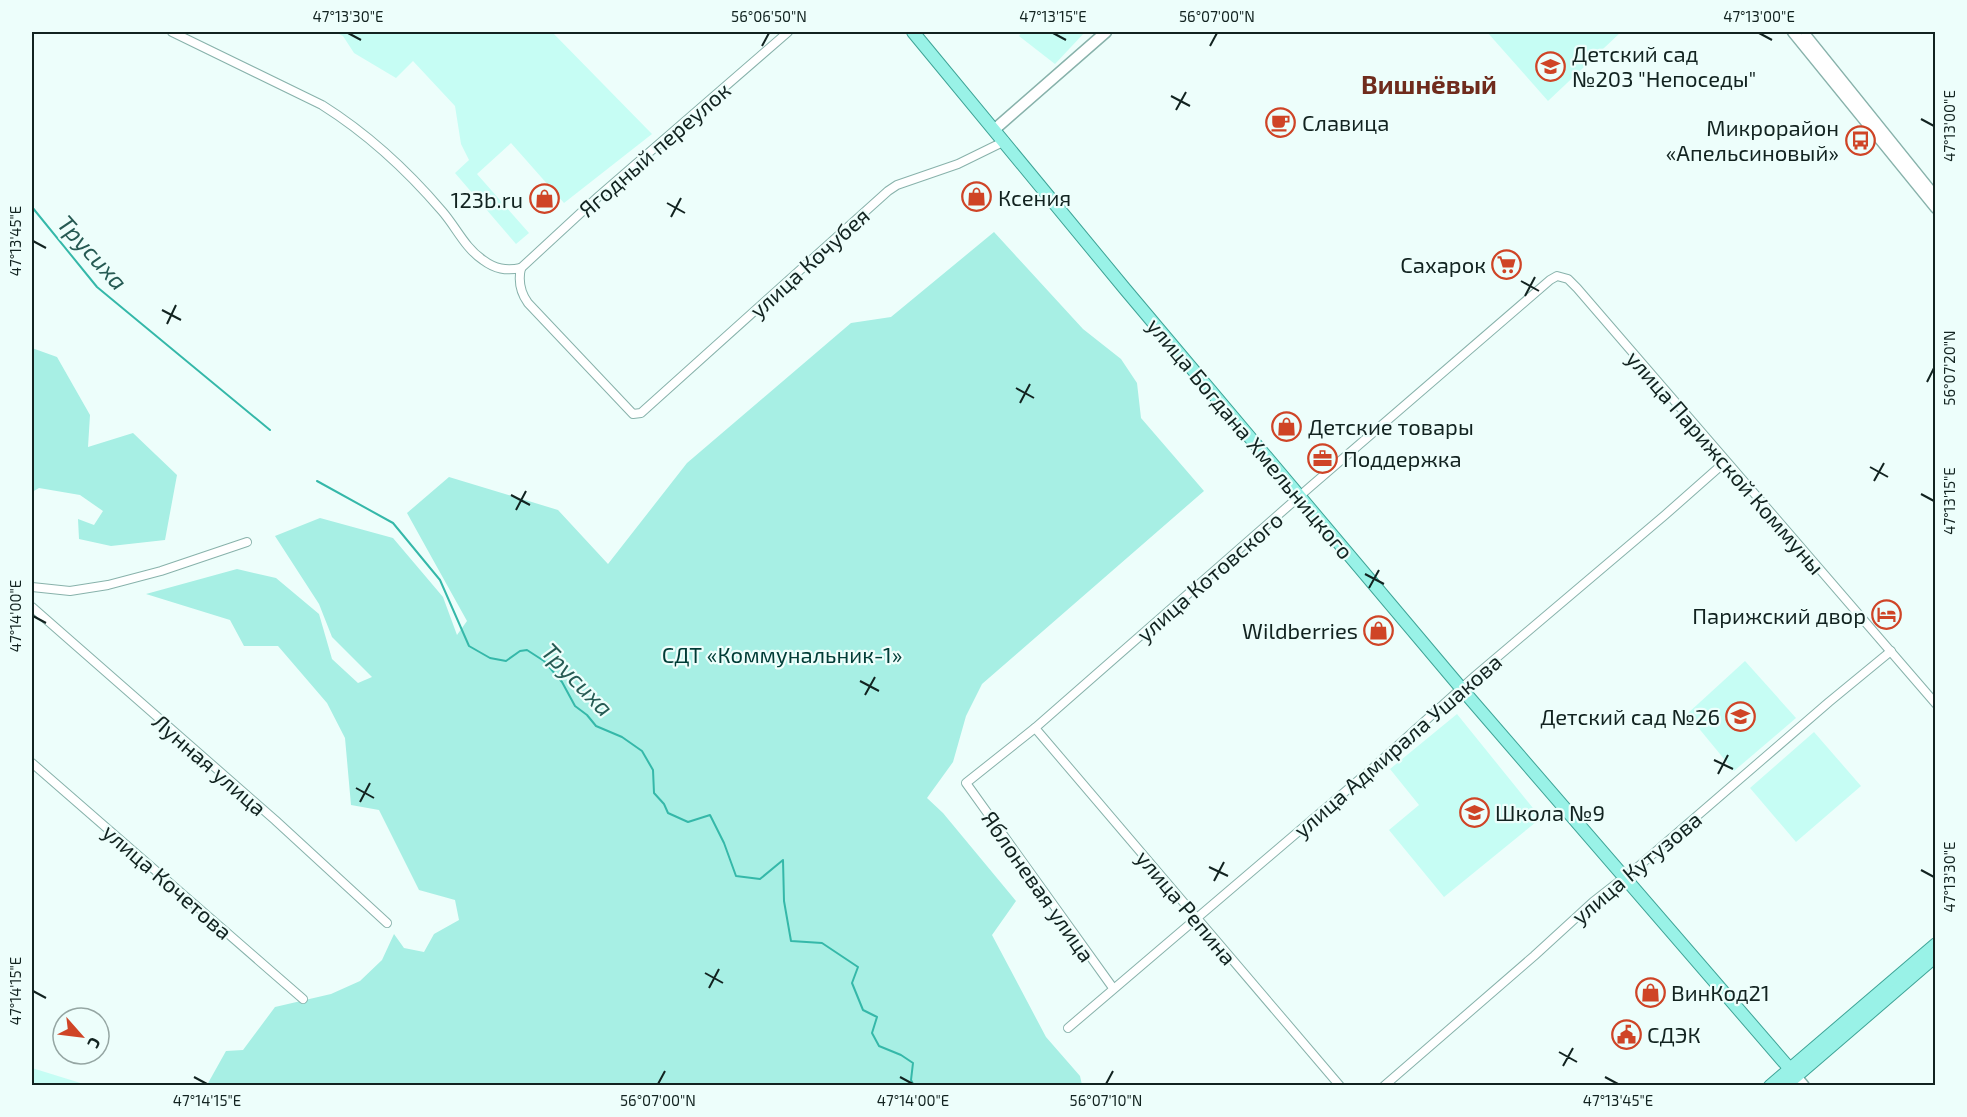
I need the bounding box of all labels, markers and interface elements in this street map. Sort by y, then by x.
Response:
text: 47°13'30"E [313,7,383,25]
text: 56°06'50"N [731,7,807,25]
text: 47°13'15"E [1019,7,1087,25]
text: 56°07'00"N [1179,7,1255,25]
text: 47°13'00"E [1723,7,1795,25]
place label: Детский сад №203 "Непоседы" [1572,40,1756,91]
school or university icon: Детский сад №203 "Непоседы" [1535,50,1567,82]
district label: Вишнёвый [1361,68,1497,99]
street label: Ягодный переулок [573,76,736,223]
text: 47°13'00"E [1940,90,1958,162]
cafe icon: Славица [1265,106,1297,138]
place label: Славица [1302,109,1389,135]
place label: Микрорайон «Апельсиновый» [1666,114,1839,165]
bus stop icon: Микрорайон «Апельсиновый» [1844,124,1876,156]
shop icon: Ксения [961,181,993,213]
shop icon: 123b.ru [528,183,560,215]
place label: Ксения [998,184,1071,210]
place label: 123b.ru [451,186,523,212]
street label: улица Кочубея [744,202,875,323]
text: 47°13'45"E [6,206,24,276]
water label: Трусиха [52,209,134,295]
supermarket icon: Сахарок [1491,248,1523,280]
place label: Сахарок [1400,251,1486,277]
street label: улица Богдана Хмельницкого [1142,312,1359,564]
text: 56°07'20"N [1940,330,1958,406]
street label: улица Парижской Коммуны [1621,345,1830,580]
shop icon: Детские товары [1271,410,1303,442]
place label: Детские товары [1308,413,1474,439]
office icon: Поддержка [1306,442,1338,474]
place label: Поддержка [1343,445,1462,471]
text: 47°13'15"E [1940,467,1958,535]
street label: улица Котовского [1131,506,1288,647]
text: 47°14'00"E [6,580,24,652]
hotel icon: Парижский двор [1871,599,1903,631]
place label: Парижский двор [1692,602,1866,628]
shop icon: Wildberries [1363,614,1395,646]
place label: Wildberries [1242,617,1358,643]
water label: Трусиха [536,636,620,722]
park label: СДТ «Коммунальник-1» [662,641,902,668]
street label: улица Адмирала Ушакова [1288,648,1507,843]
school or university icon: Детский сад №26 [1725,700,1757,732]
place label: Детский сад №26 [1540,703,1720,729]
street label: Лунная улица [147,708,272,821]
school or university icon: Школа №9 [1458,796,1490,828]
place label: Школа №9 [1495,799,1605,825]
street label: Яблоневая улица [976,805,1101,967]
street label: улица Кутузова [1566,805,1707,930]
street label: улица Кочетова [97,818,238,945]
text: 47°13'30"E [1940,842,1958,912]
street label: улица Репина [1131,844,1242,970]
text: 47°14'15"E [6,957,24,1025]
shop icon: ВинКод21 [1634,976,1666,1008]
place label: ВинКод21 [1671,979,1770,1005]
north arrow [51,1006,111,1066]
public building icon: СДЭК [1610,1018,1642,1050]
place label: СДЭК [1647,1021,1701,1047]
text: С [84,1035,105,1052]
text: 47°14'15"E [173,1091,241,1109]
text: 56°07'00"N [620,1091,696,1109]
text: 47°14'00"E [877,1091,949,1109]
text: 56°07'10"N [1070,1091,1142,1109]
text: 47°13'45"E [1583,1091,1653,1109]

